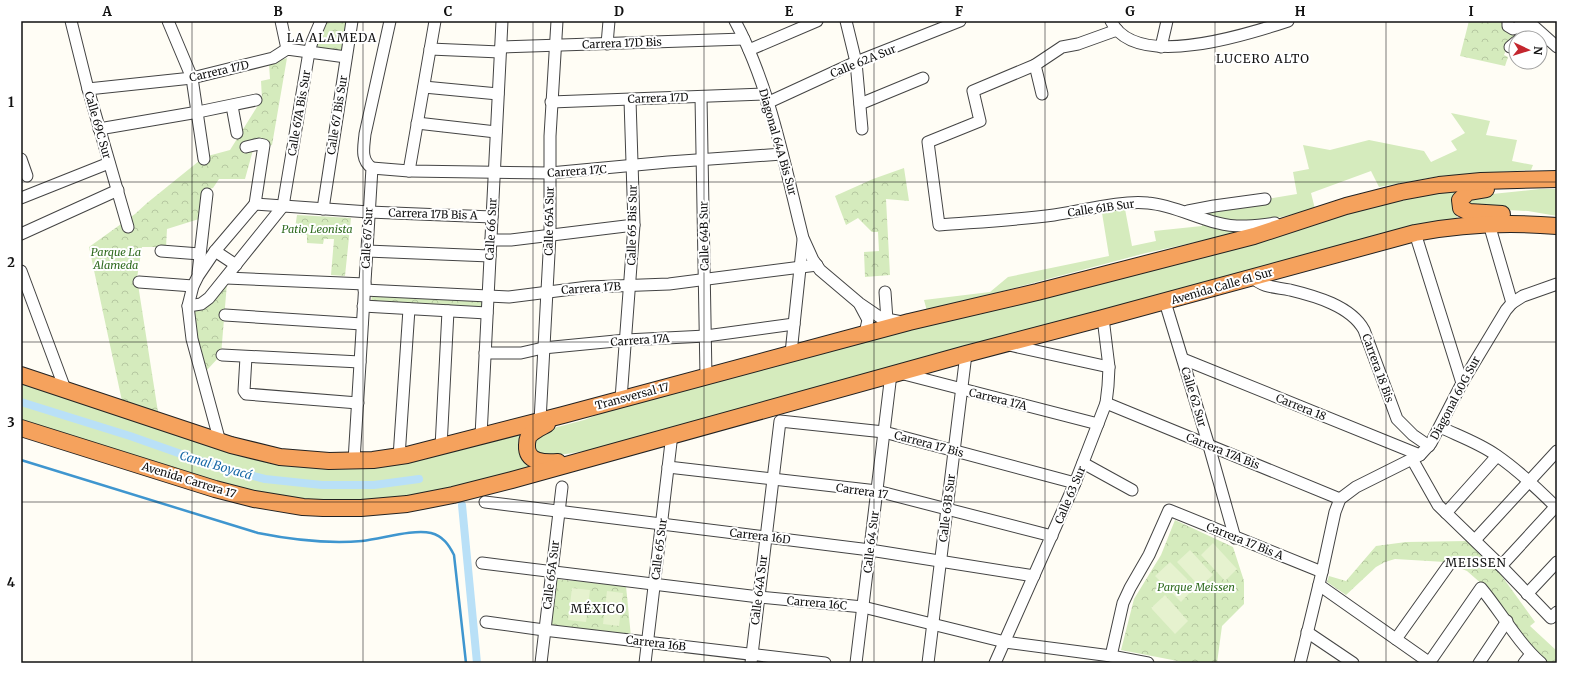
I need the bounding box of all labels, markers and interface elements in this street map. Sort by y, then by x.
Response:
text: A [101,3,112,20]
text: B [273,3,283,20]
text: C [444,3,453,20]
text: D [614,3,624,20]
text: E [785,3,794,20]
text: F [955,3,963,20]
text: G [1125,3,1135,20]
text: H [1295,3,1306,20]
text: I [1468,3,1474,20]
district label: LA ALAMEDA [287,30,377,45]
north arrow [1508,30,1548,70]
street label: Carrera 17D Bis [582,35,662,51]
street label: Calle 62A Sur [828,41,898,81]
text: N [1531,46,1545,56]
district label: LUCERO ALTO [1216,51,1310,66]
street label: Carrera 17D [188,57,250,85]
street label: Calle 67A Bis Sur [285,69,313,157]
street label: Calle 67 Bis Sur [324,74,350,156]
street label: Diagonal 64A Bis Sur [756,87,800,197]
street label: Calle 69C Sur [82,90,114,160]
street label: Carrera 17D [627,90,689,106]
text: 1 [8,94,14,111]
street label: Carrera 17C [547,162,607,180]
street label: Calle 65 Bis Sur [624,184,640,265]
street label: Calle 65A Sur [541,186,557,256]
street label: Calle 61B Sur [1067,196,1135,220]
street label: Calle 66 Sur [482,197,500,261]
street label: Calle 64B Sur [696,201,712,271]
street label: Carrera 17B Bis A [388,205,478,223]
street label: Calle 67 Sur [358,207,376,269]
park label: Patio Leonista [281,222,353,236]
park label: Parque La Alameda [91,245,141,272]
text: 2 [7,254,15,271]
street label: Avenida Calle 61 Sur [1169,265,1274,307]
street label: Carrera 17B [561,279,622,297]
street label: Carrera 17A [610,331,670,349]
street label: Carrera 18 Bis [1359,332,1397,404]
street label: Diagonal 60G Sur [1427,354,1483,442]
street label: Calle 62 Sur [1178,365,1210,429]
street label: Transversal 17 [594,379,670,413]
street label: Carrera 17A [968,385,1029,413]
street label: Carrera 18 [1274,391,1329,424]
text: 3 [7,414,15,431]
street label: Carrera 17 Bis [893,428,965,460]
street label: Carrera 17A Bis [1184,430,1262,472]
water label: Canal Boyacá [178,447,254,483]
street label: Avenida Carrera 17 [139,459,238,501]
street label: Calle 63 Sur [1052,464,1088,526]
street label: Calle 63B Sur [936,473,958,543]
street label: Carrera 17 [835,480,889,502]
street label: Calle 64 Sur [860,510,882,574]
street label: Calle 65 Sur [648,517,670,581]
street label: Carrera 17 Bis A [1204,519,1286,563]
street label: Carrera 16D [729,525,791,547]
street label: Calle 65A Sur [540,540,562,610]
street label: Calle 64A Sur [748,554,770,626]
district label: MEISSEN [1445,555,1507,570]
text: 4 [7,574,16,591]
park label: Parque Meissen [1157,580,1235,594]
street label: Carrera 16C [786,593,848,613]
district label: MÉXICO [571,601,625,616]
street label: Carrera 16B [625,632,687,654]

